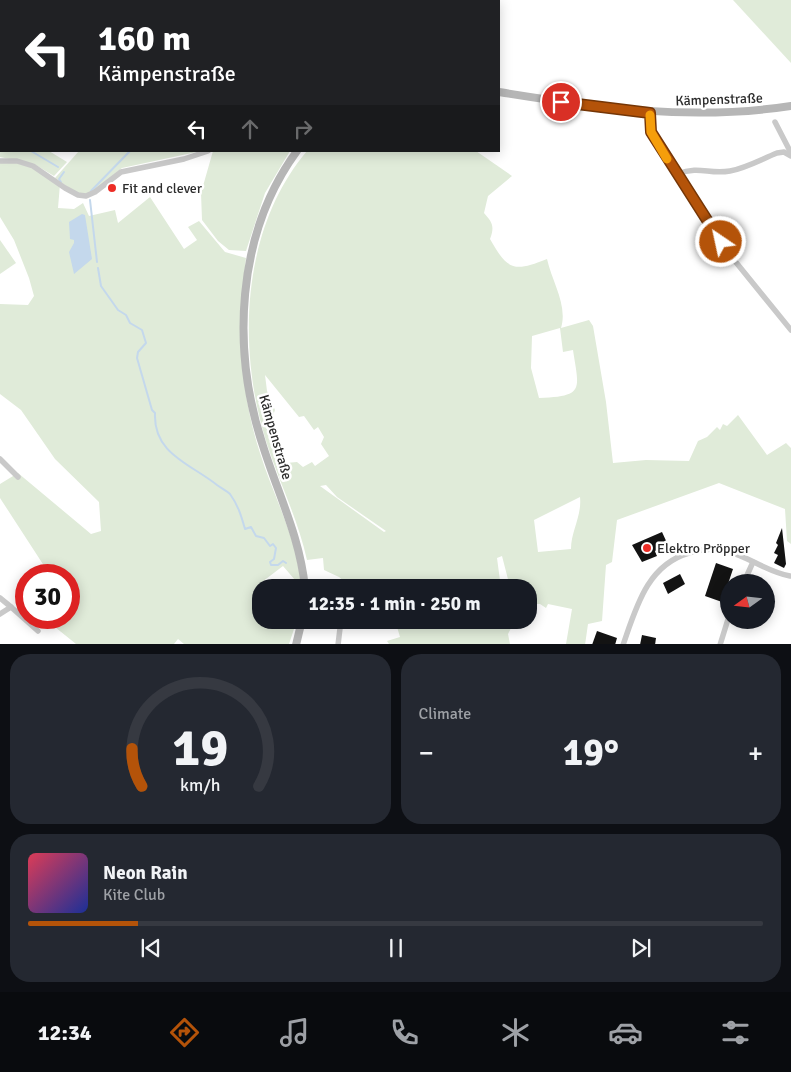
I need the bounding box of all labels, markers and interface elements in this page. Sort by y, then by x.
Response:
text: 160 m [98,17,191,60]
icon: left [15,20,80,85]
text: Kämpenstraße [98,60,236,87]
pin [540,81,582,123]
icon: arrive [547,88,575,116]
street label: Kämpenstraße [675,89,763,110]
icon: left [183,115,211,143]
icon: ahead [236,115,264,143]
icon: right [289,115,317,143]
place label: Fit and clever [122,180,203,197]
marker: Fit and clever [106,182,118,194]
position arrow [694,215,746,267]
street label: Kämpenstraße [255,393,296,482]
place label: Elektro Pröpper [657,540,751,557]
marker: Elektro Pröpper [641,542,653,554]
speed limit sign: 30 [15,564,80,629]
north arrow [720,574,775,629]
map controls [720,574,775,629]
text: 12:35 · 1 min · 250 m [308,592,481,616]
text: Climate [419,704,471,724]
text: 19 [172,716,228,780]
text: 19° [563,729,619,776]
text: − [419,736,434,770]
text: + [748,736,763,770]
text: km/h [180,774,220,796]
text: Neon Rain [103,861,188,885]
text: Kite Club [103,885,165,905]
icon: previous [137,934,165,962]
icon: pause [382,934,410,962]
icon: next [627,934,655,962]
icon: directions [167,1015,202,1050]
icon: music [277,1015,312,1050]
icon: phone [387,1015,422,1050]
icon: climate [498,1015,533,1050]
icon: car [608,1015,643,1050]
icon: filters [718,1015,753,1050]
text: 12:34 [38,1019,92,1046]

